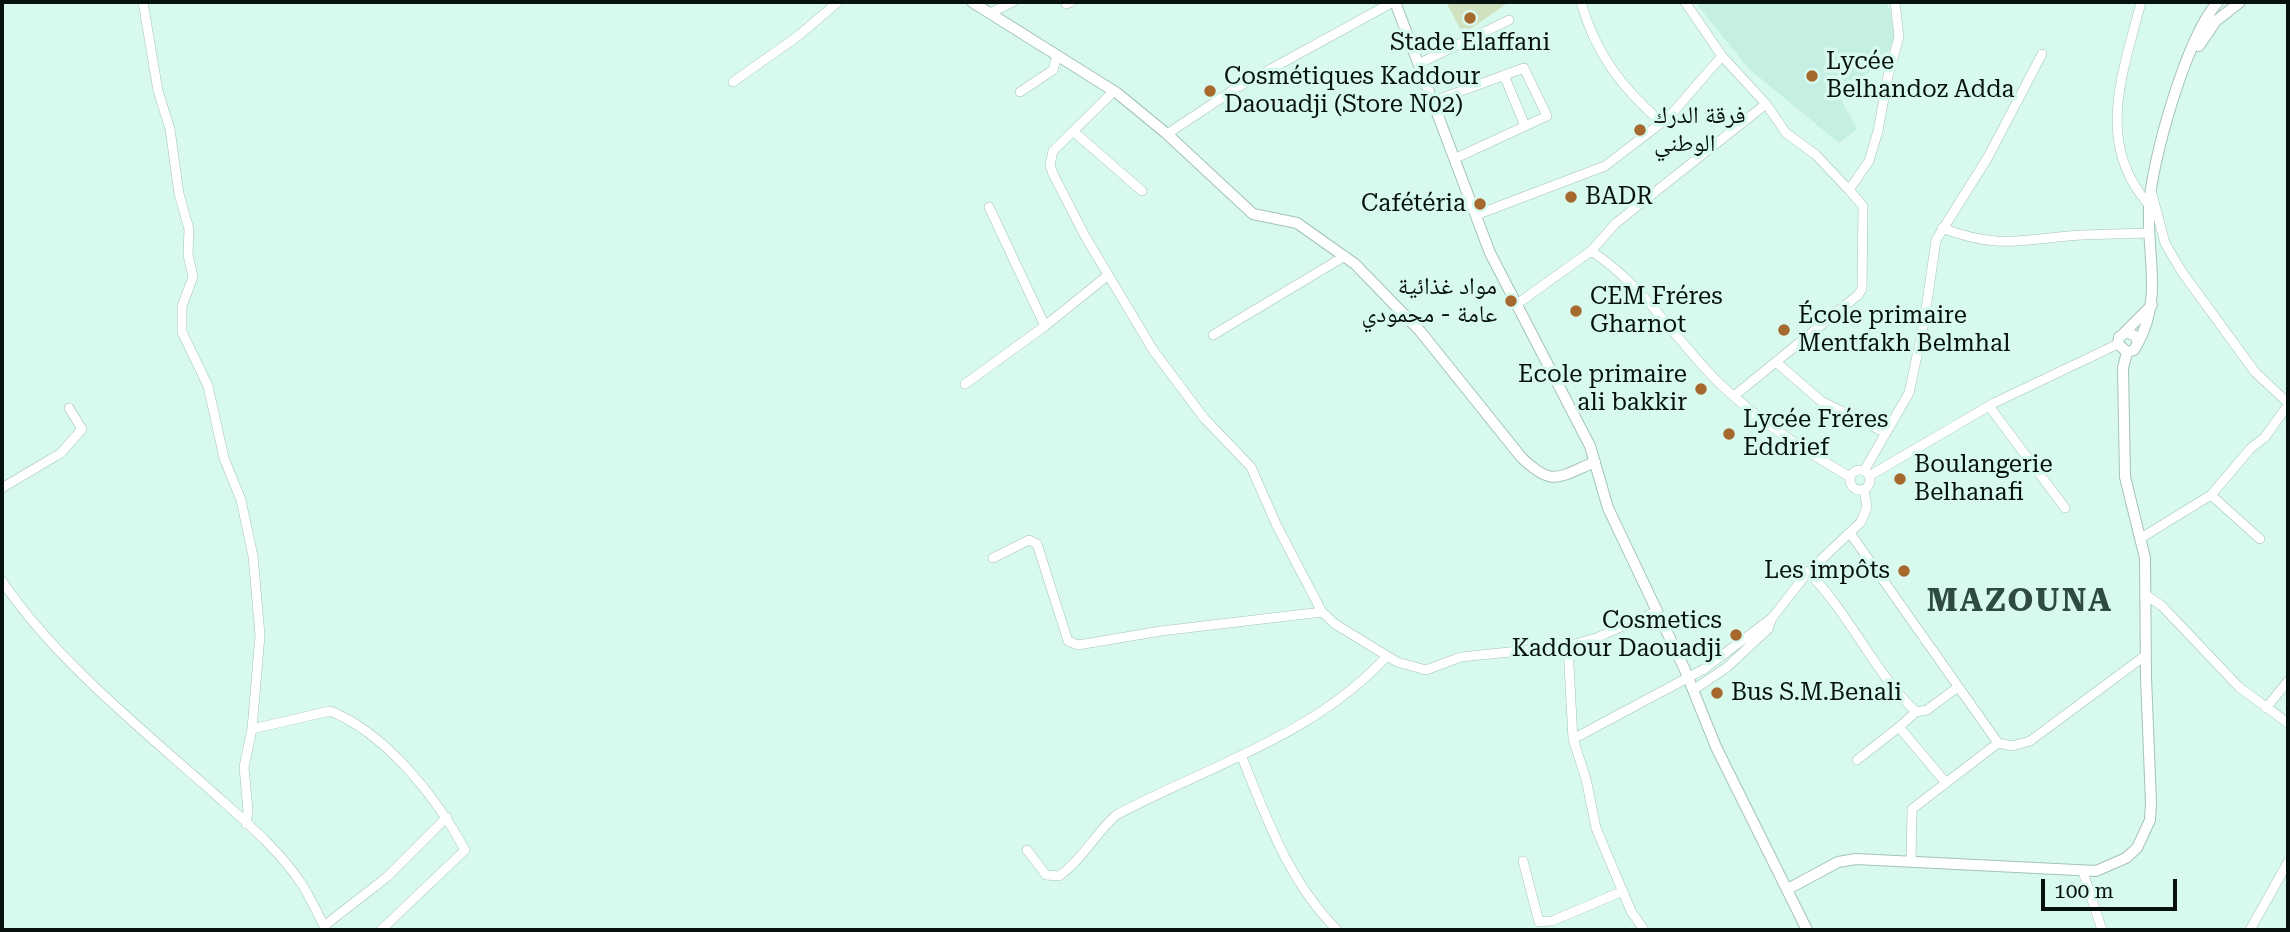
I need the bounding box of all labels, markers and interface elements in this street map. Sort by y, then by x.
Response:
marker: Stade Elaffani [1462,10,1478,26]
place label: Stade Elaffani [1390,29,1550,57]
place label: Lycée Belhandoz Adda [1826,48,2015,104]
place label: Cosmétiques Kaddour Daouadji (Store N02) [1224,63,1480,119]
marker: Lycée Belhandoz Adda [1804,68,1820,84]
marker: Cosmétiques Kaddour Daouadji (Store N02) [1202,83,1218,99]
place label: فرقة الدرك الوطني [1654,102,1746,158]
marker: فرقة الدرك الوطني [1632,122,1648,138]
place label: BADR [1585,183,1653,211]
marker: BADR [1563,189,1579,205]
place label: Cafétéria [1361,190,1466,218]
marker: Cafétéria [1472,196,1488,212]
place label: مواد غذائية عامة - محمودي [1361,273,1497,329]
place label: CEM Fréres Gharnot [1590,283,1723,339]
marker: مواد غذائية عامة - محمودي [1503,293,1519,309]
place label: École primaire Mentfakh Belmhal [1798,302,2010,358]
marker: CEM Fréres Gharnot [1568,303,1584,319]
marker: École primaire Mentfakh Belmhal [1776,322,1792,338]
place label: Ecole primaire ali bakkir [1518,361,1687,417]
marker: Ecole primaire ali bakkir [1693,381,1709,397]
place label: Lycée Fréres Eddrief [1743,406,1888,462]
marker: Lycée Fréres Eddrief [1721,426,1737,442]
place label: Boulangerie Belhanafi [1914,451,2053,507]
marker: Boulangerie Belhanafi [1892,471,1908,487]
place label: Les impôts [1764,557,1890,585]
marker: Les impôts [1896,563,1912,579]
district label: MAZOUNA [1928,583,2112,621]
place label: Cosmetics Kaddour Daouadji [1512,607,1722,663]
marker: Cosmetics Kaddour Daouadji [1728,627,1744,643]
place label: Bus S.M.Benali [1731,679,1902,707]
marker: Bus S.M.Benali [1709,685,1725,701]
scale bar [2045,866,2182,910]
text: 100 m [2054,879,2114,903]

